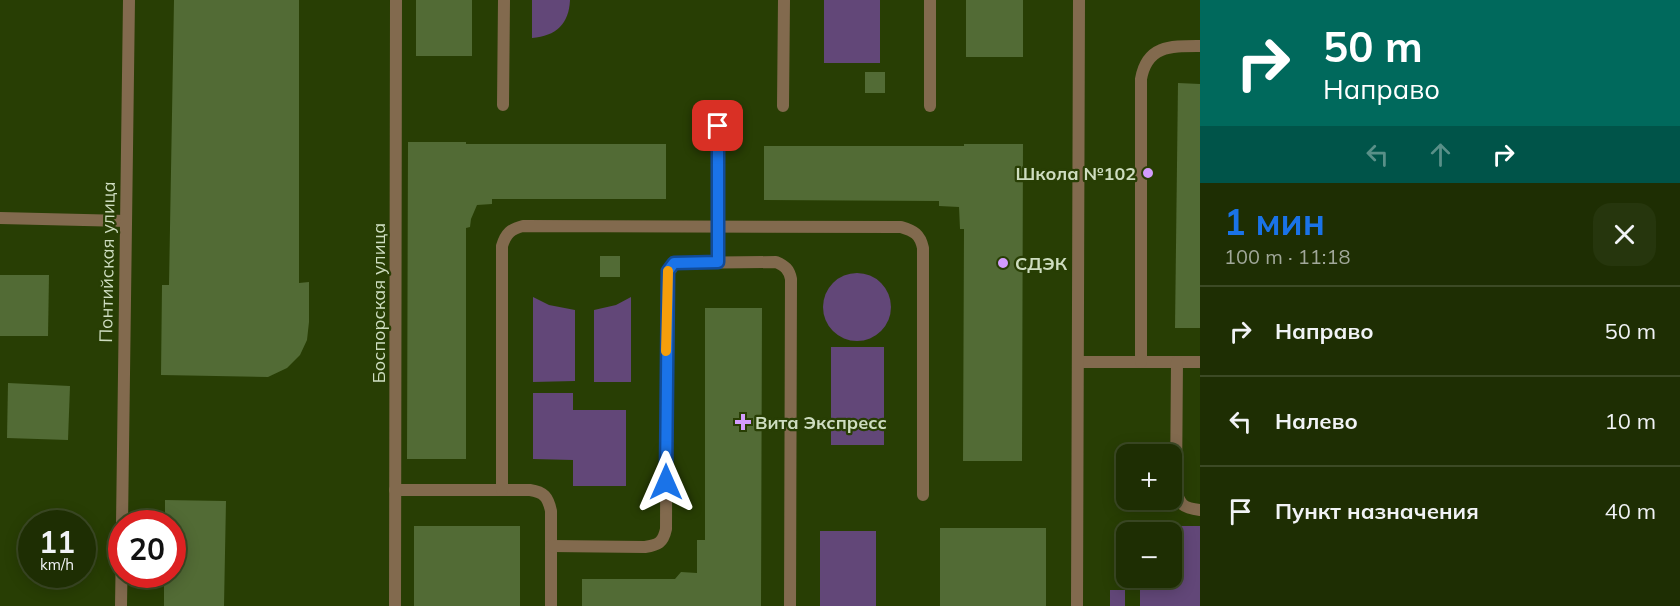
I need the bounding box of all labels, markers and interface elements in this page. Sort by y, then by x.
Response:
text: 50 m [1323,20,1423,73]
icon: right [1224,24,1302,102]
text: Направо [1323,72,1440,106]
pin [692,100,743,151]
icon: arrive [701,109,734,142]
icon: left [1361,138,1394,171]
icon: ahead [1424,138,1457,171]
icon: right [1487,138,1520,171]
place label: Школа №102 [1015,162,1136,185]
marker: Школа №102 [1141,166,1155,180]
street label: Понтийская улица [94,181,120,343]
text: 1 мин [1224,199,1325,244]
button: close [1593,203,1656,266]
street label: Боспорская улица [367,223,390,383]
text: 100 m · 11:18 [1224,244,1350,269]
place label: СДЭК [1015,252,1068,275]
marker: СДЭК [996,256,1010,270]
icon: right [1224,315,1257,348]
text: Направо [1275,317,1373,345]
text: 50 m [1605,317,1656,345]
icon: left [1224,405,1257,438]
text: Налево [1275,407,1358,435]
text: 10 m [1605,407,1656,435]
place label: Вита Экспресс [755,411,887,434]
marker: Вита Экспресс [736,415,750,429]
map controls [1116,444,1182,588]
button: + [1116,444,1182,510]
position arrow [634,450,698,514]
icon: arrive [1224,495,1257,528]
text: Пункт назначения [1275,497,1479,525]
text: 40 m [1605,497,1656,525]
speed limit sign: 20 [108,510,186,588]
button: − [1116,522,1182,588]
text: 11 [39,523,75,561]
text: km/h [40,555,74,574]

